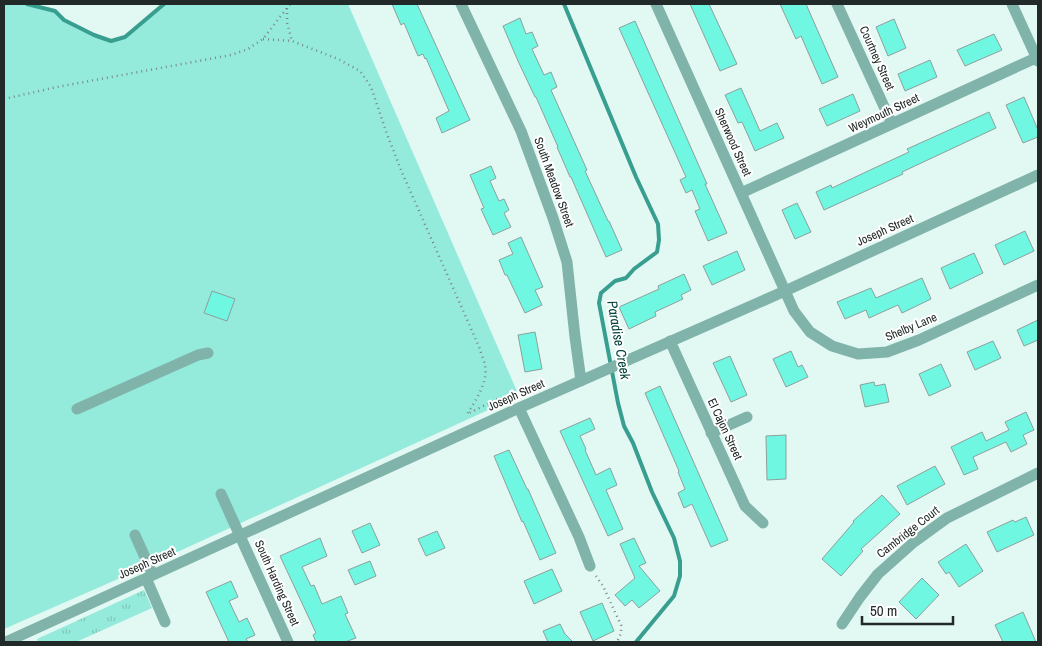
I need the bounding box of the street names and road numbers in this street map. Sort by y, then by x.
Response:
street label: Courtney Street [856,23,898,93]
street label: Weymouth Street [846,90,922,136]
street label: Sherwood Street [711,105,755,179]
street label: South Meadow Street [530,135,578,229]
street label: Joseph Street [854,210,916,250]
street label: Shelby Lane [883,309,939,345]
street label: Joseph Street [485,375,547,415]
street label: El Cajon Street [704,396,746,463]
street label: Cambridge Court [873,502,943,562]
street label: South Harding Street [251,538,303,629]
street label: Joseph Street [116,543,178,583]

